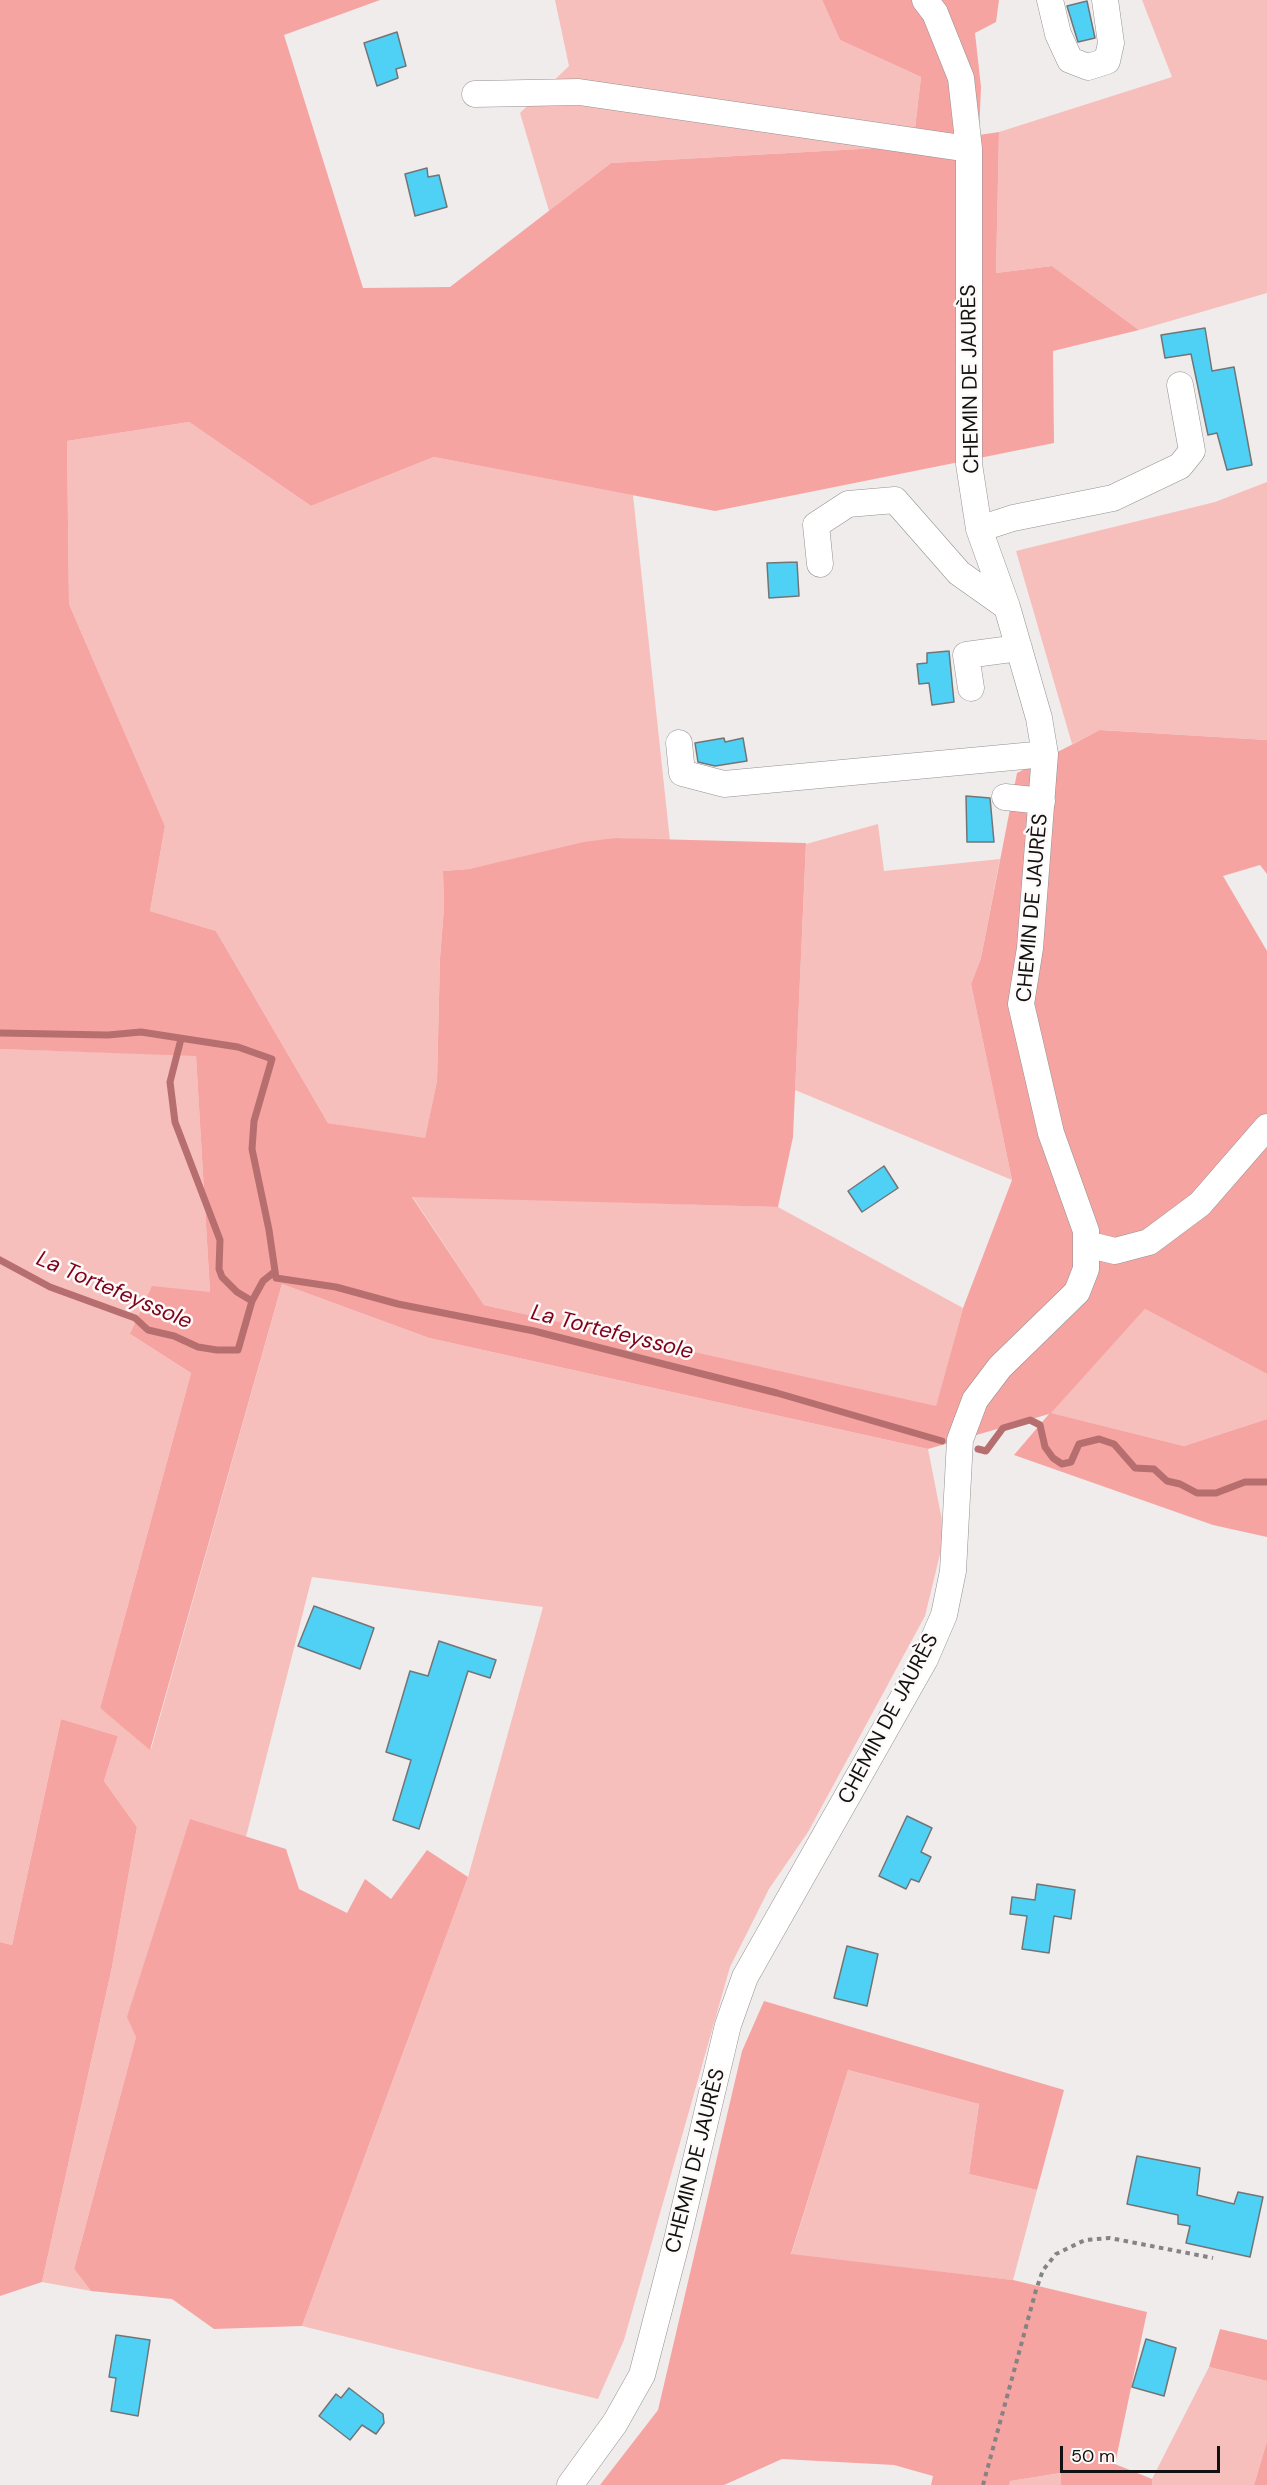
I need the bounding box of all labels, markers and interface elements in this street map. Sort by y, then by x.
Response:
street label: CHEMIN DE JAURÈS [957,284,985,474]
street label: CHEMIN DE JAURÈS [1012,813,1054,1003]
water label: La Tortefeyssole [32,1246,196,1336]
water label: La Tortefeyssole [528,1300,696,1366]
street label: CHEMIN DE JAURÈS [833,1630,945,1808]
street label: CHEMIN DE JAURÈS [661,2066,731,2256]
scale bar [1063,2434,1224,2472]
text: 50 m [1071,2444,1115,2468]

